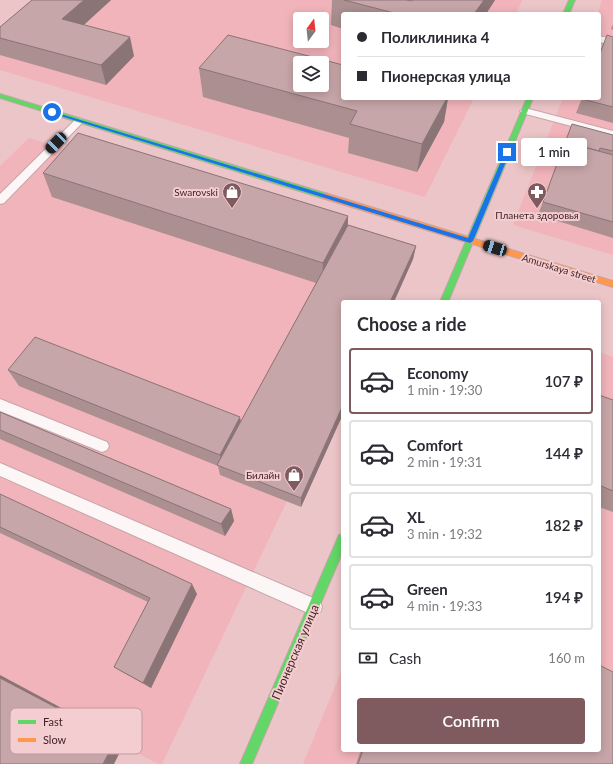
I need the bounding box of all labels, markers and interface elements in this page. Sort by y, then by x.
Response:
north arrow [293,12,329,48]
map controls [293,12,329,92]
text: Поликлиника 4 [381,28,489,46]
button: layers [293,56,329,92]
text: Пионерская улица [381,67,511,85]
route start [43,103,61,121]
car [43,130,69,156]
callout: 1 min [521,138,587,166]
route end [498,143,516,161]
text: 1 min [538,144,570,160]
shop icon: Swarovski [221,181,243,209]
pharmacy icon: Планета здоровья [526,181,548,209]
place label: Swarovski [174,186,218,198]
place label: Планета здоровья [495,209,579,221]
car [482,239,508,257]
street label: Amurskaya street [521,251,598,285]
text: Choose a ride [357,313,466,335]
icon: car [359,363,395,399]
text: Economy [407,364,468,382]
text: 107 ₽ [544,372,583,390]
text: 1 min · 19:30 [407,382,482,398]
icon: car [359,435,395,471]
text: Comfort [407,436,463,454]
text: 144 ₽ [544,444,583,462]
text: 2 min · 19:31 [407,454,482,470]
shop icon: Билайн [283,464,305,492]
place label: Билайн [246,469,280,481]
icon: car [359,507,395,543]
text: XL [407,508,425,526]
text: 182 ₽ [544,516,583,534]
text: 3 min · 19:32 [407,526,482,542]
icon: car [359,579,395,615]
text: Green [407,580,448,598]
text: 194 ₽ [544,588,583,606]
text: 4 min · 19:33 [407,598,482,614]
street label: Пионерская улица [268,602,322,702]
icon: cash [357,647,379,669]
text: Cash [389,649,421,667]
text: 160 m [548,650,585,666]
button: Confirm [357,698,585,744]
legend [10,708,142,754]
text: Fast [43,715,63,728]
text: Slow [43,733,67,746]

